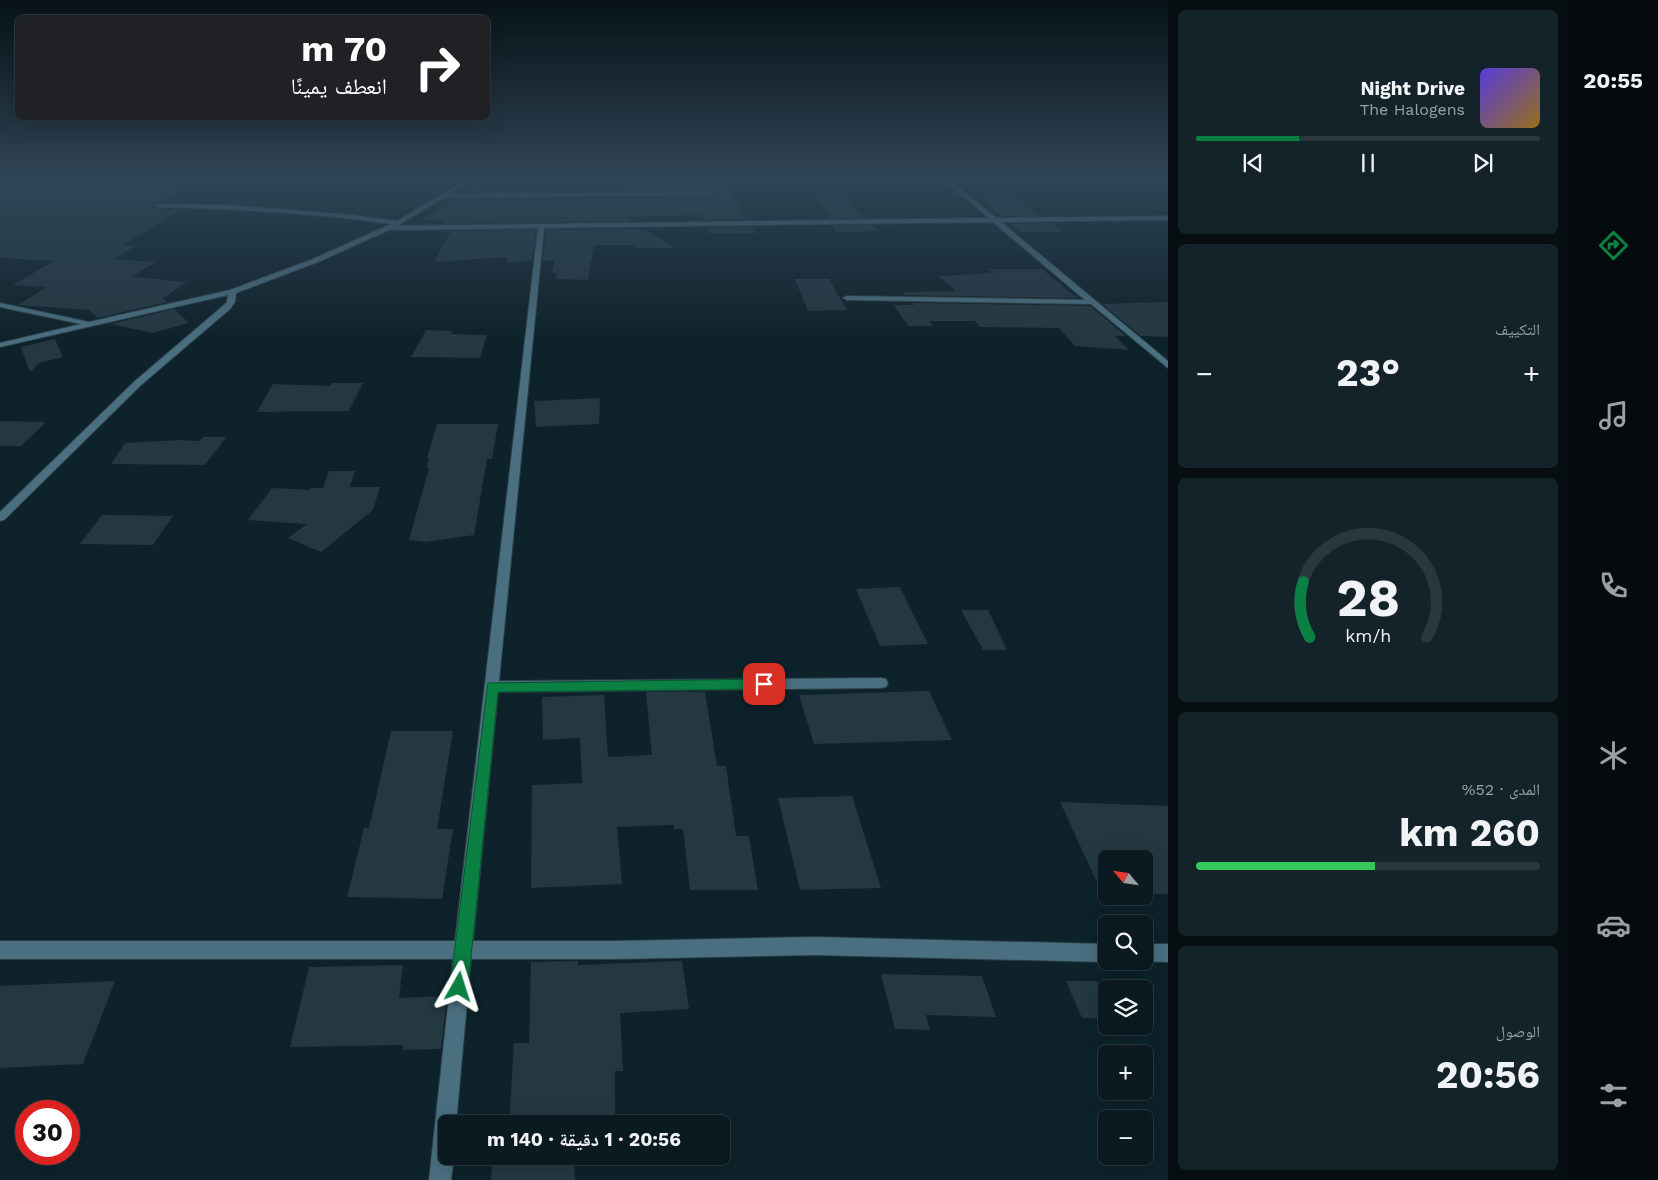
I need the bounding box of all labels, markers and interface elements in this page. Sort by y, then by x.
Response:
text: 70 m [301,28,387,70]
icon: right [405,35,470,100]
text: 20:55 [1583,68,1643,93]
text: انعطف يمينًا [291,74,387,99]
text: Night Drive [1360,77,1465,100]
text: The Halogens [1360,100,1465,119]
icon: previous [1239,149,1267,177]
icon: pause [1354,149,1382,177]
icon: next [1469,149,1497,177]
icon: directions [1596,228,1631,263]
text: التكييف [1495,320,1540,339]
text: 23° [1336,351,1400,395]
text: − [1196,357,1213,390]
text: + [1523,357,1540,390]
icon: music [1596,398,1631,433]
text: 28 [1336,568,1400,629]
icon: phone [1596,568,1631,603]
text: km/h [1345,625,1391,646]
pin [743,663,785,705]
icon: arrive [750,670,778,698]
icon: climate [1596,738,1631,773]
text: المدى · 52% [1462,780,1540,799]
text: 260 km [1399,811,1540,855]
north arrow [1098,850,1152,905]
map controls [1098,850,1153,1165]
icon: car [1596,908,1631,943]
button: search [1098,915,1153,970]
position arrow [432,960,484,1012]
button: layers [1098,980,1153,1035]
text: الوصول [1496,1022,1540,1041]
button: + [1098,1045,1153,1100]
text: 20:56 [1436,1053,1540,1097]
icon: filters [1596,1078,1631,1113]
speed limit sign: 30 [15,1100,80,1165]
button: − [1098,1110,1153,1165]
text: 20:56 · 1 دقيقة · 140 m [487,1128,681,1151]

